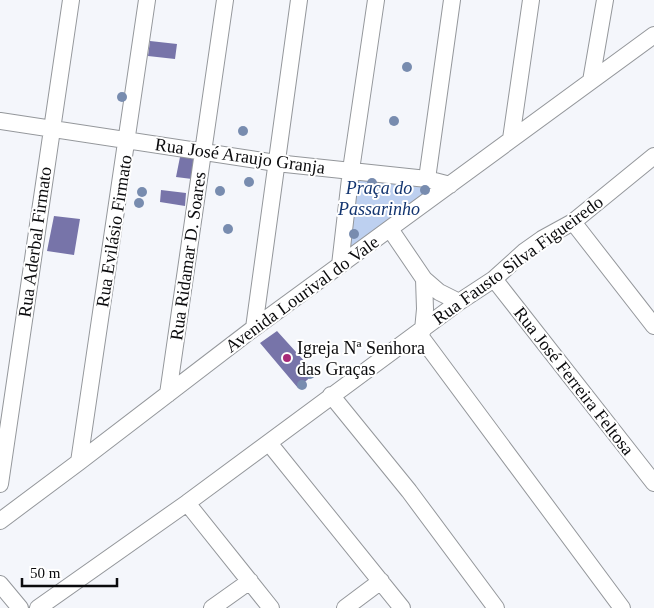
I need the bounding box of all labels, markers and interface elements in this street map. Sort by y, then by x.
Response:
street label: Rua José Araujo Granja [154,134,326,178]
street label: Rua Evilásio Firmato [92,153,136,309]
street label: Rua Aderbal Firmato [15,165,55,319]
street label: Rua Ridamar D. Soares [166,170,210,342]
park label: Praça do Passarinho [337,178,420,219]
street label: Rua Fausto Silva Figueiredo [429,192,607,328]
street label: Avenida Lourival do Vale [221,232,383,356]
street label: Rua José Ferreira Feltosa [510,303,638,459]
place label: Igreja Nª Senhora das Graças [297,338,425,379]
marker: Igreja Nª Senhora das Graças [281,352,293,364]
scale bar [22,556,118,588]
text: 50 m [30,565,61,581]

